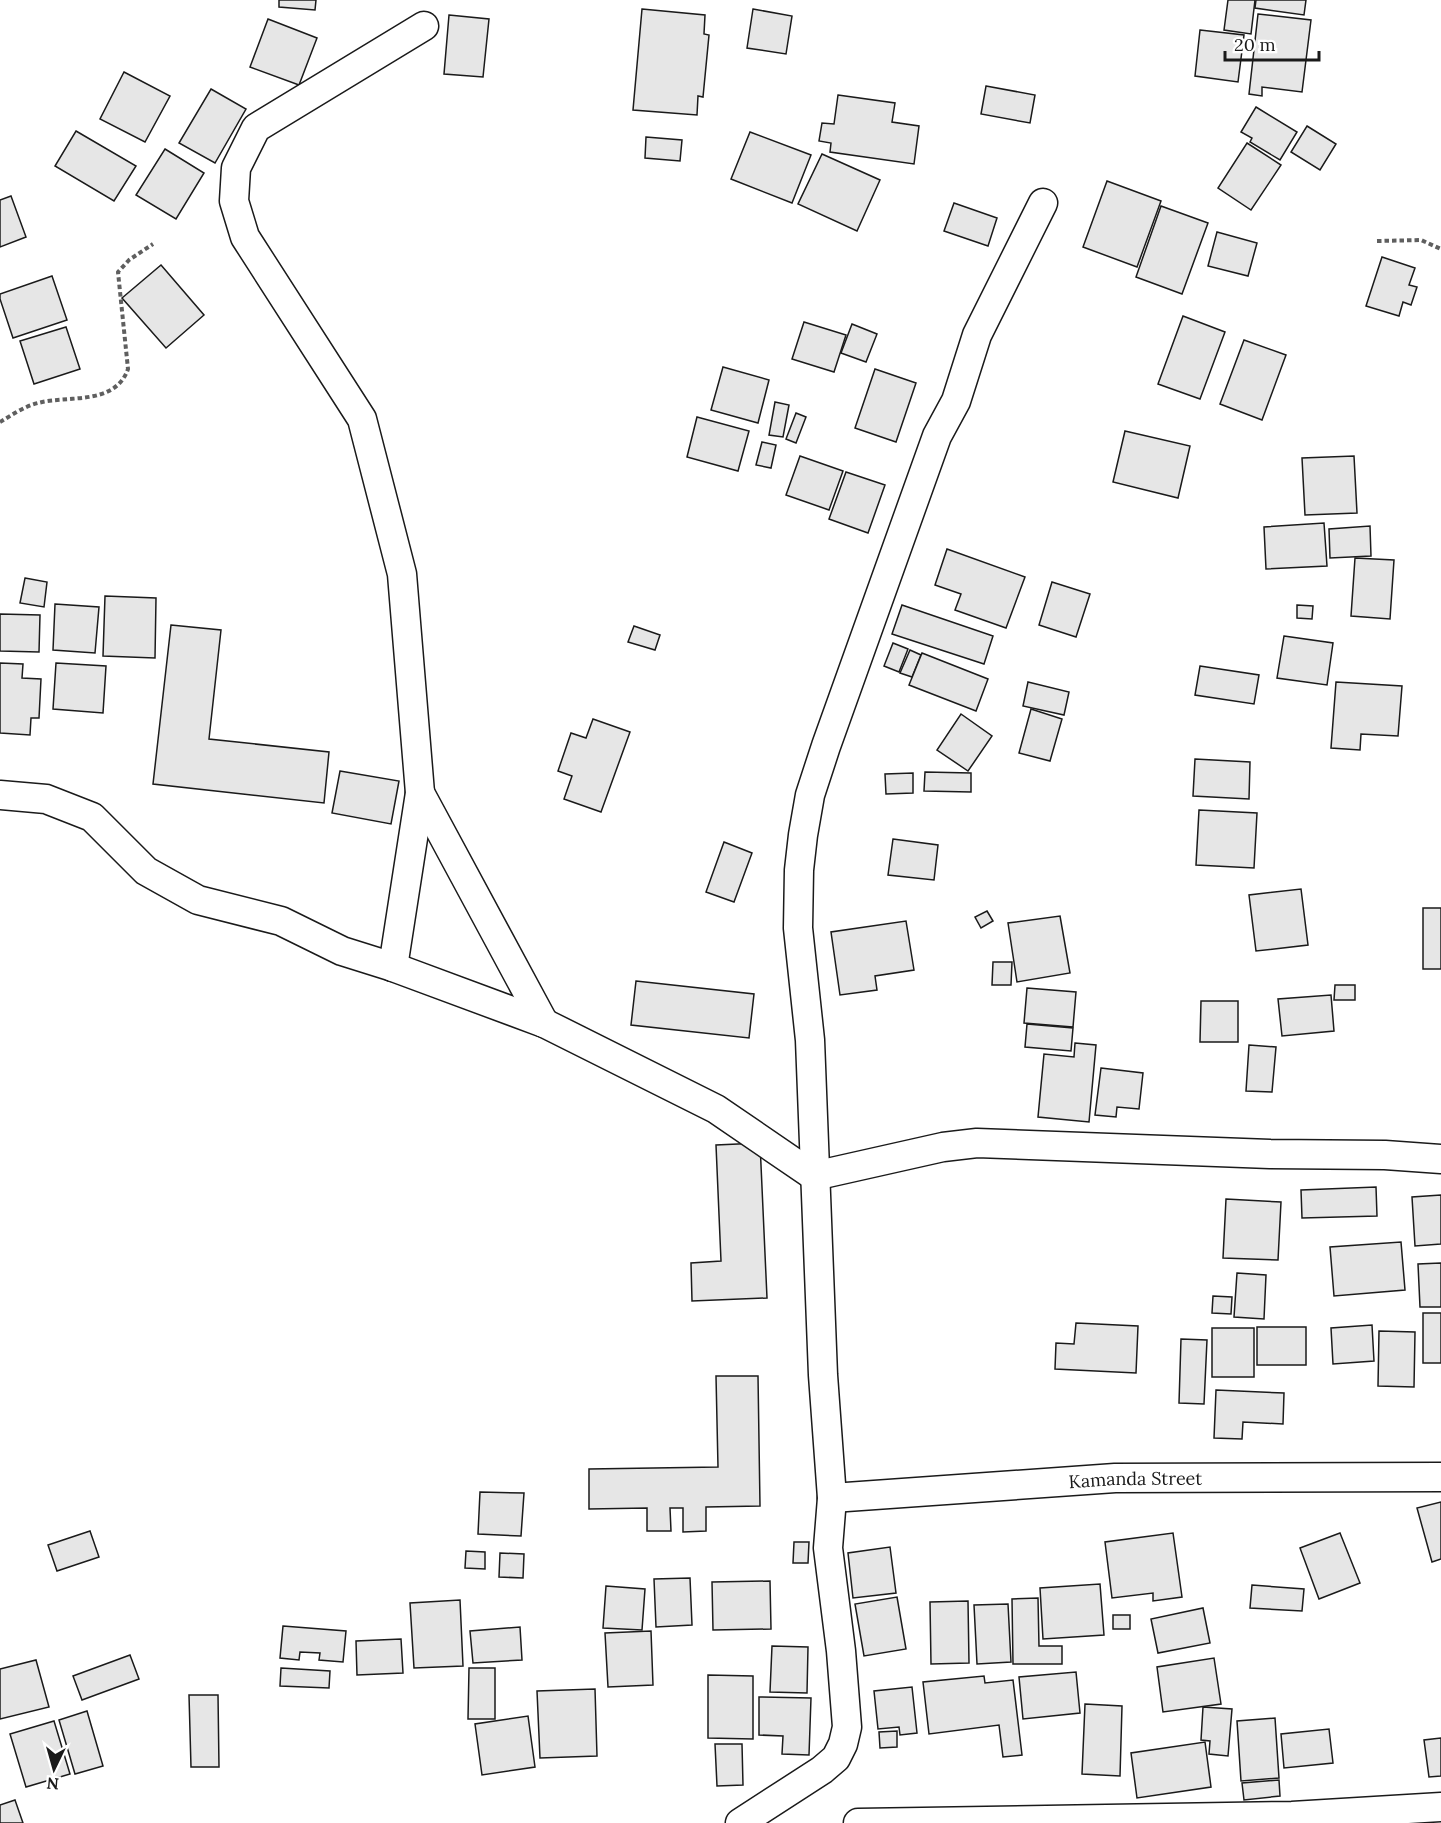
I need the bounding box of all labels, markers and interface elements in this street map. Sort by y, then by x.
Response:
scale bar [1225,24,1320,62]
text: 20 m [1234,33,1276,56]
street label: Kamanda Street [1068,1466,1202,1493]
north arrow [24,1739,84,1799]
text: N [46,1773,60,1794]

